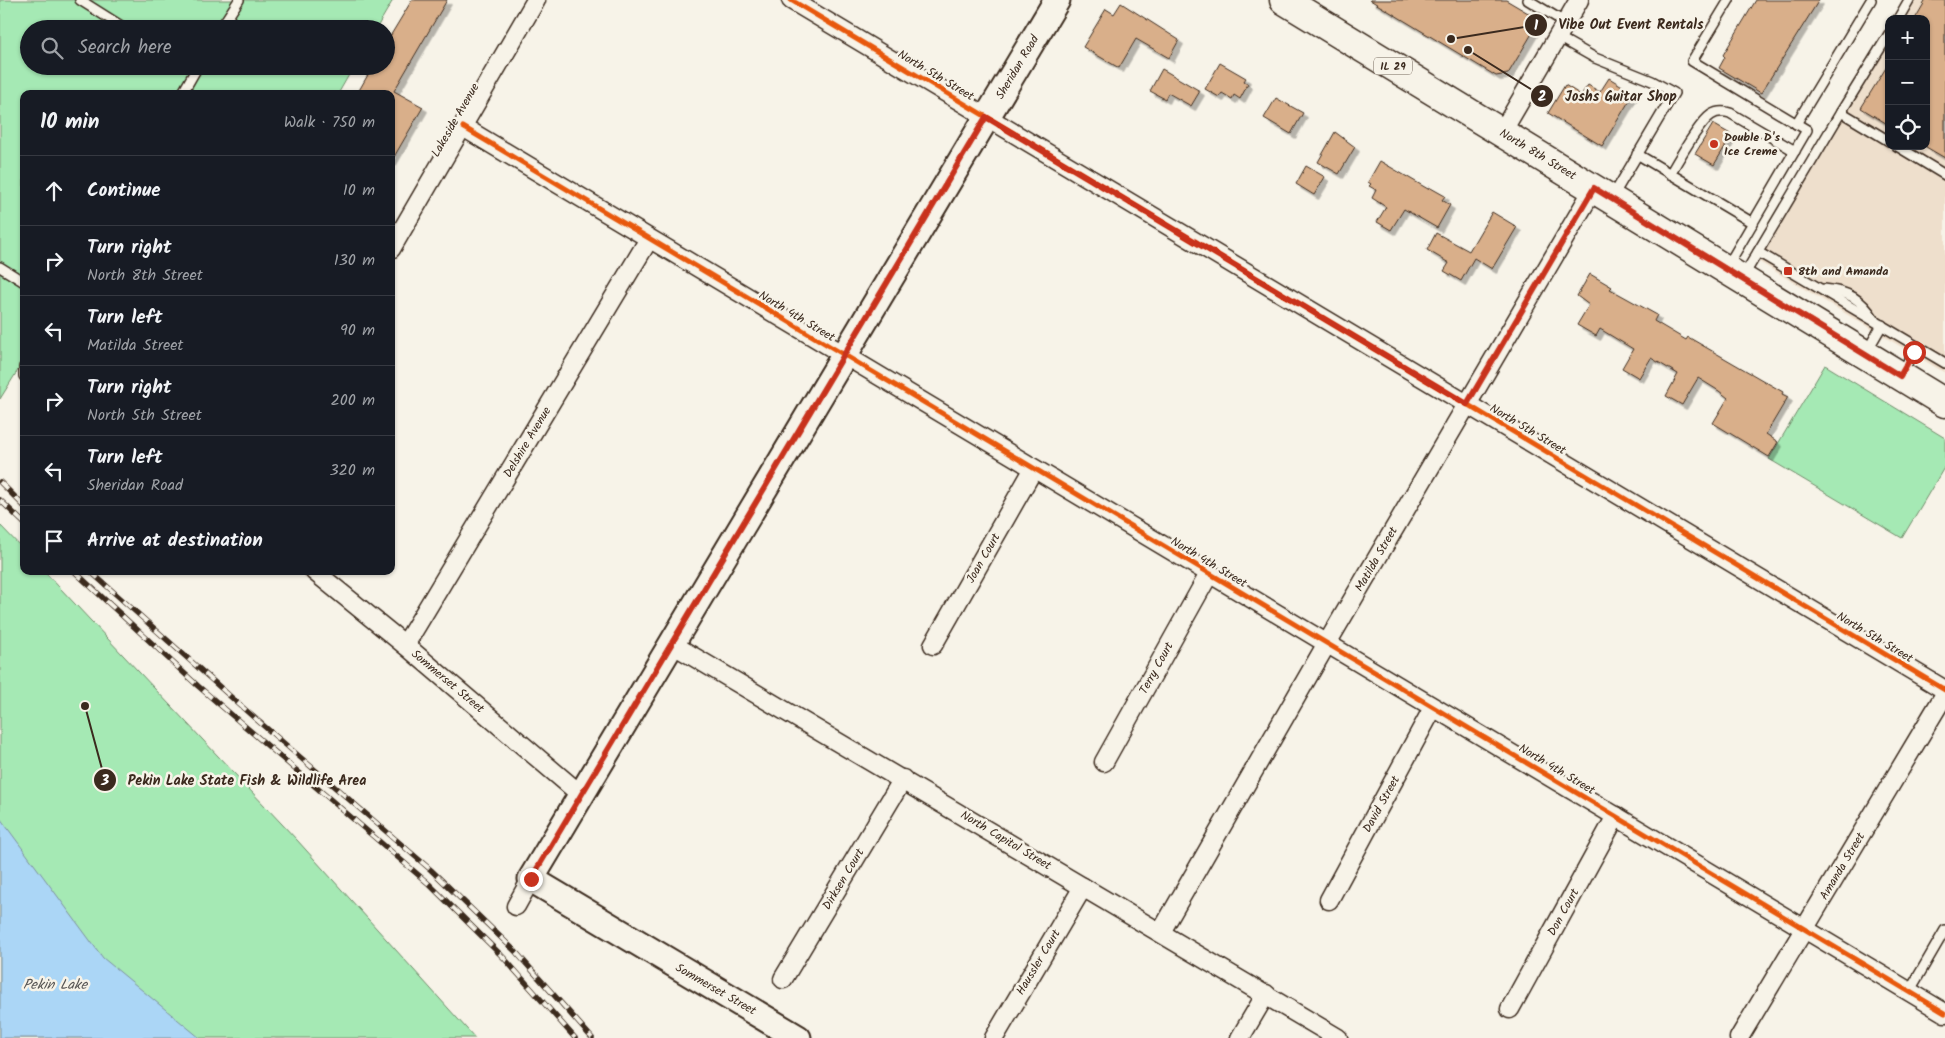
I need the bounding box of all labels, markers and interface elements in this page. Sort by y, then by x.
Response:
callout: Vibe Out Event Rentals [1523,10,1713,39]
text: 1 [1534,14,1539,38]
text: Vibe Out Event Rentals [1558,14,1704,36]
map controls [1885,15,1930,150]
button: + [1885,15,1930,60]
search box [20,20,395,75]
street label: Sheridan Road [991,31,1045,103]
text: Search here [78,33,172,63]
icon: search [38,34,66,62]
street label: North 5th Street [894,45,978,106]
road number: IL 29 [1374,58,1412,74]
button: − [1885,60,1930,105]
street label: Lakeside Avenue [427,79,485,161]
callout: Joshs Guitar Shop [1530,81,1687,110]
text: 2 [1538,85,1547,109]
text: Joshs Guitar Shop [1565,86,1677,108]
button: locate [1885,105,1930,150]
text: 10 min [40,106,100,139]
text: Walk · 750 m [284,110,375,135]
street label: North 8th Street [1496,124,1580,185]
place label: Double D's Ice Creme [1724,128,1780,161]
marker: Double D's Ice Creme [1708,138,1720,150]
text: Continue [87,176,160,206]
icon: ahead [40,177,68,205]
text: 10 m [343,178,375,203]
text: Turn right [87,233,172,263]
icon: right [40,247,68,275]
text: 130 m [334,248,375,273]
place label: 8th and Amanda [1798,262,1888,281]
text: North 8th Street [87,263,203,288]
marker: 8th and Amanda [1782,265,1794,277]
street label: North 4th Street [755,286,839,347]
text: Turn left [87,303,162,333]
icon: left [40,317,68,345]
text: 90 m [340,318,375,343]
text: Matilda Street [87,333,184,358]
route start [1903,341,1926,364]
text: Turn right [87,373,172,403]
icon: right [40,387,68,415]
text: 200 m [331,388,375,413]
street label: North 5th Street [1486,399,1570,460]
text: North 5th Street [87,403,202,428]
street label: Delshire Avenue [499,403,556,481]
text: Turn left [87,443,162,473]
icon: left [40,457,68,485]
text: 320 m [329,458,375,483]
text: Sheridan Road [87,473,183,498]
street label: Matilda Street [1350,523,1403,595]
text: Arrive at destination [87,526,263,556]
icon: arrive [40,527,68,555]
street label: Joan Court [961,529,1006,587]
street label: North 4th Street [1167,532,1251,593]
street label: North 5th Street [1833,607,1917,668]
street label: Terry Court [1134,638,1179,698]
street label: Sommerset Street [407,645,489,718]
street label: North 4th Street [1515,739,1599,800]
callout: Pekin Lake State Fish & Wildlife Area [92,766,376,795]
text: 3 [100,769,109,793]
text: Pekin Lake State Fish & Wildlife Area [128,770,366,792]
street label: David Street [1358,772,1405,836]
street label: North Capitol Street [957,806,1055,875]
street label: Amanda Street [1815,829,1870,904]
street label: Dirksen Court [818,845,870,914]
route end [520,868,543,891]
street label: Don Court [1543,885,1584,939]
street label: Haussler Court [1011,925,1066,999]
street label: Sommerset Street [672,959,760,1021]
water label: Pekin Lake [23,974,89,996]

